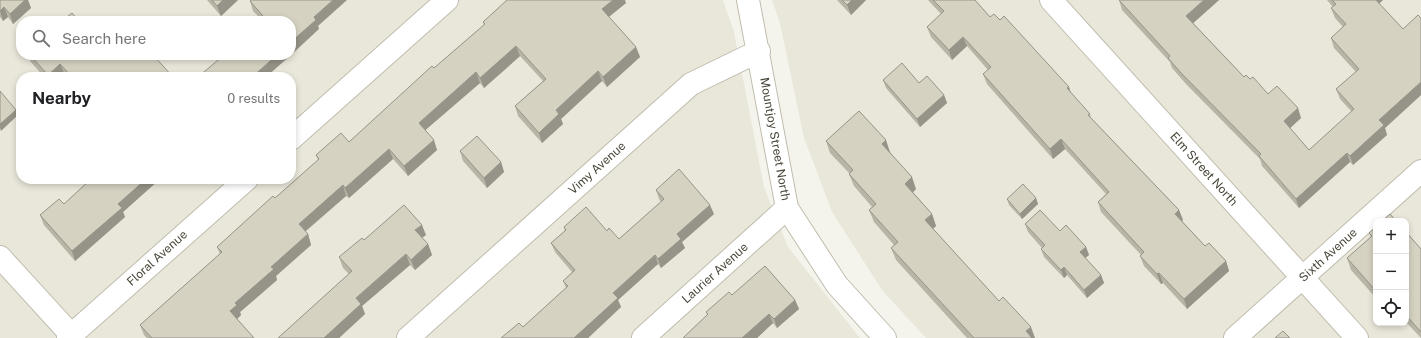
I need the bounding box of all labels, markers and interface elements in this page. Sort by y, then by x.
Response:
search box [16,16,296,60]
icon: search [30,27,52,49]
text: Search here [62,30,146,47]
street label: Mountjoy Street North [757,76,793,202]
text: Nearby [32,88,91,108]
text: 0 results [227,91,280,106]
street label: Elm Street North [1167,129,1241,209]
street label: Vimy Avenue [566,139,629,197]
map controls [1373,218,1409,326]
button: + [1373,218,1409,254]
street label: Sixth Avenue [1296,225,1360,285]
street label: Floral Avenue [124,227,190,289]
street label: Laurier Avenue [679,240,751,306]
button: − [1373,254,1409,290]
button: locate [1373,290,1409,326]

